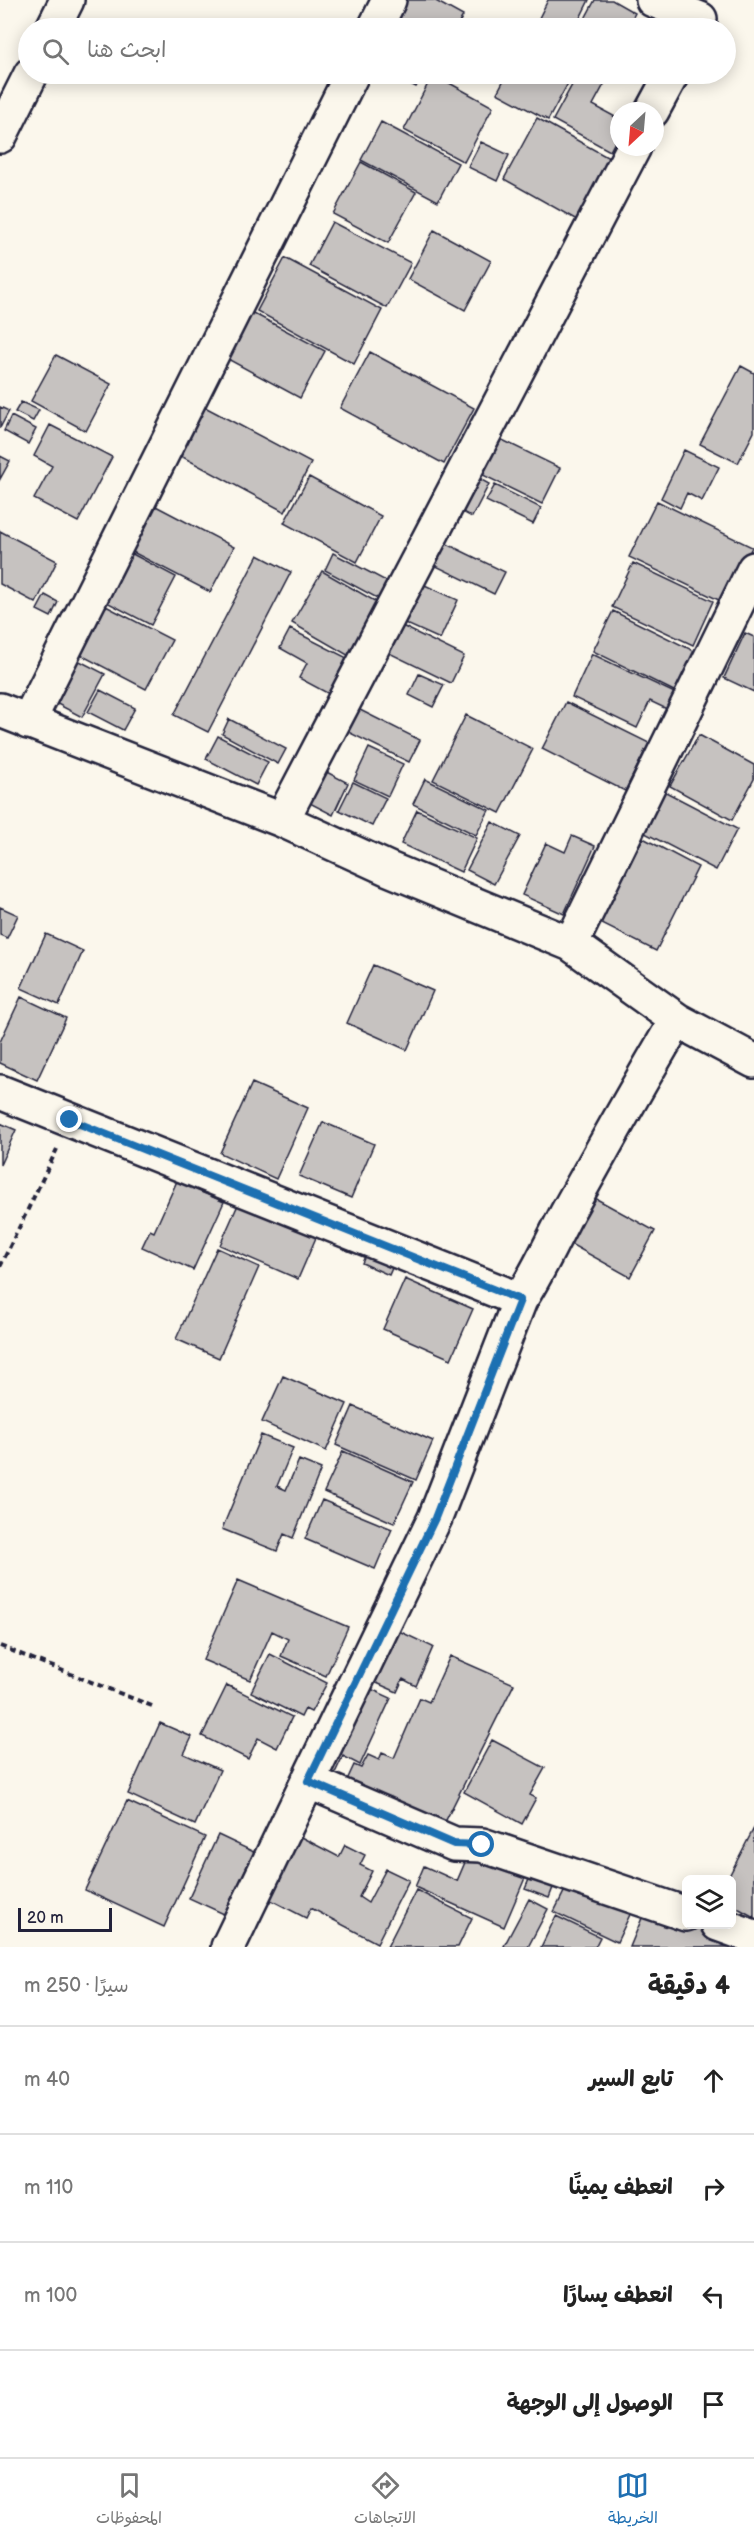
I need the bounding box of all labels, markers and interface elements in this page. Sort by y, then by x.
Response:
search box [18,18,736,84]
icon: search [39,35,72,68]
text: ابحث هنا [87,37,167,64]
north arrow [610,102,664,156]
route end [56,1106,82,1132]
route start [468,1831,494,1857]
map controls [682,1875,736,1929]
button: layers [682,1875,736,1929]
scale bar [18,1905,112,1932]
text: 20 m [27,1909,63,1928]
text: 4 دقيقة [648,1971,730,2002]
text: سيرًا · 250 m [24,1974,129,1998]
icon: ahead [697,2064,730,2097]
text: تابع السير [589,2066,673,2093]
text: 40 m [24,2068,70,2092]
icon: right [697,2172,730,2205]
text: انعطف يمينًا [569,2174,673,2201]
text: 110 m [24,2176,73,2200]
icon: left [697,2280,730,2313]
text: انعطف يسارًا [563,2282,673,2309]
text: 100 m [24,2284,77,2308]
icon: arrive [697,2388,730,2421]
text: الوصول إلى الوجهة [506,2390,673,2417]
tab: المحفوظات [96,2469,162,2532]
tab: الاتجاهات [354,2469,416,2532]
tab: الخريطة [608,2469,658,2532]

